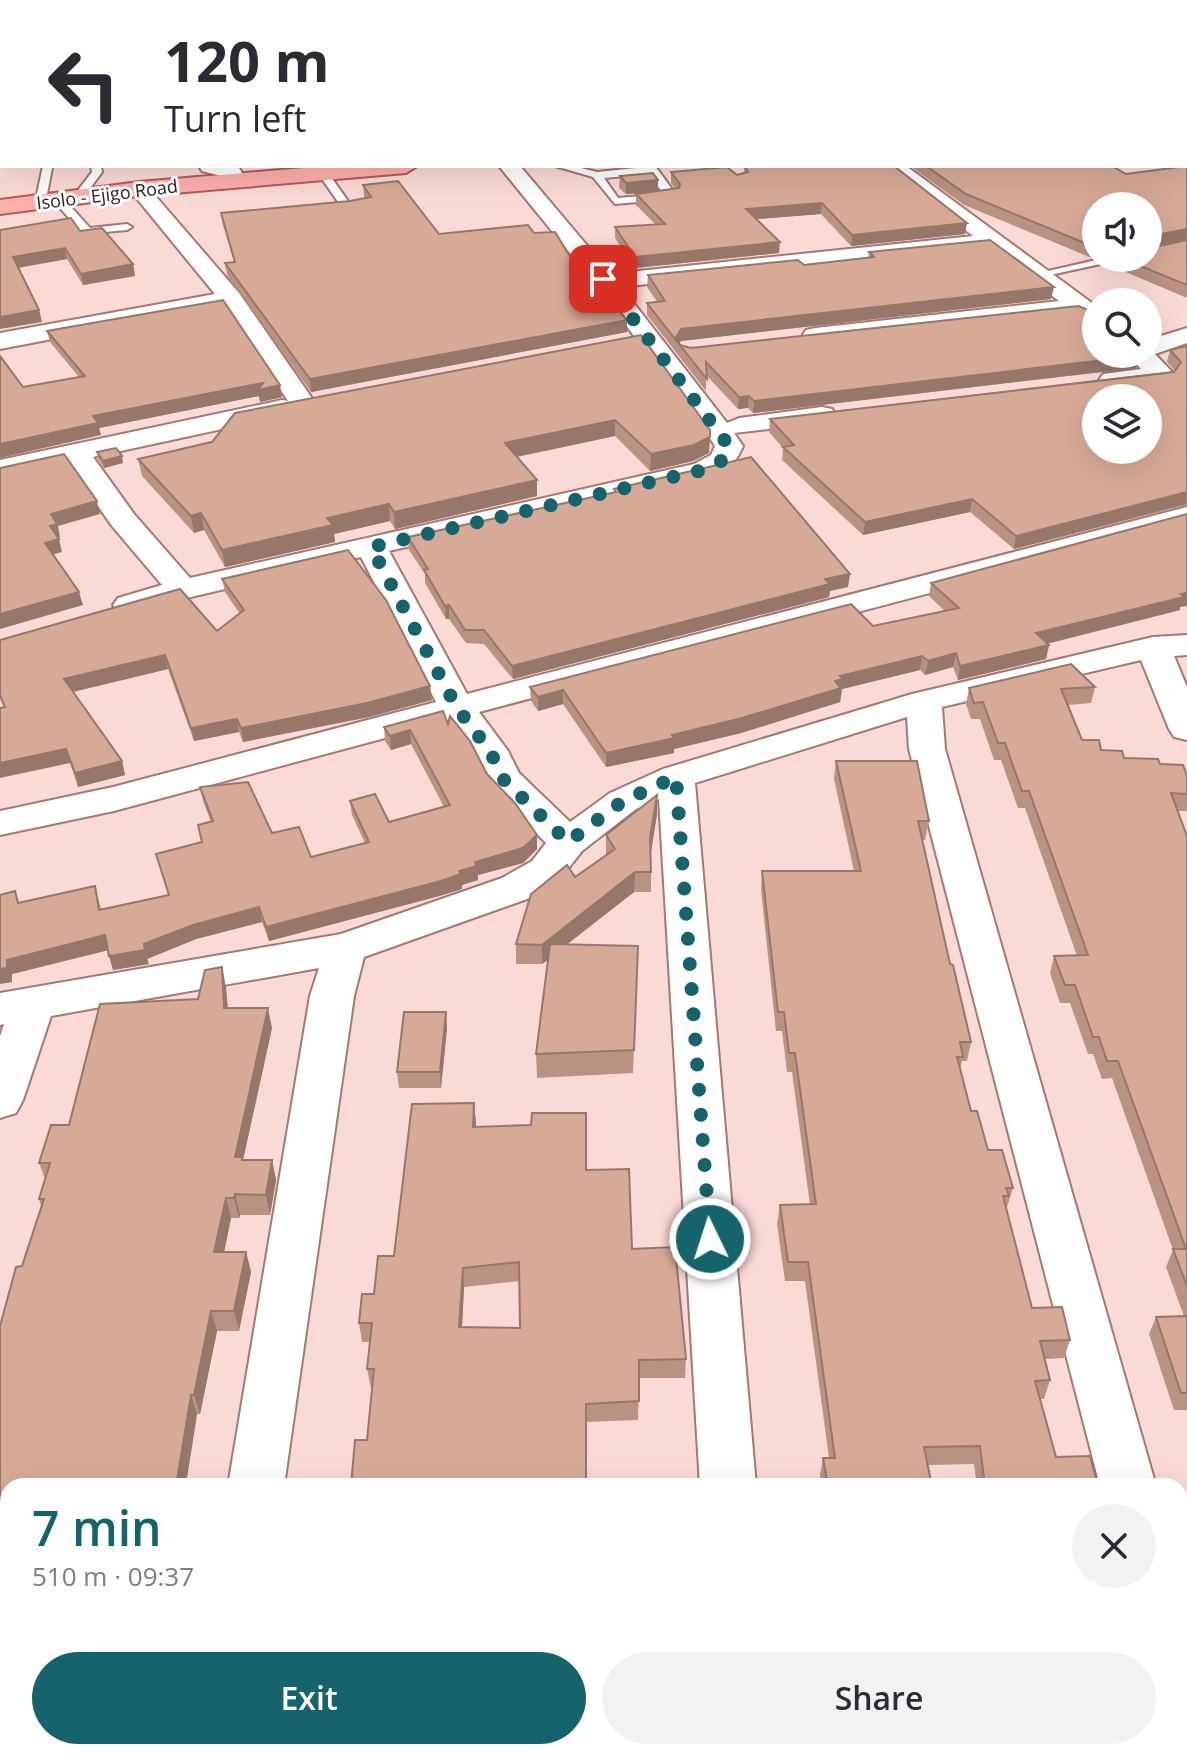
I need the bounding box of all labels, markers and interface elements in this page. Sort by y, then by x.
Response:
text: 120 m [164,22,330,98]
icon: left [32,32,136,136]
text: Turn left [164,94,306,143]
street label: Isolo - Ejigo Road [35,173,179,215]
map controls [1082,192,1162,464]
button: sound [1082,192,1162,272]
pin [569,245,637,313]
icon: arrive [581,257,625,301]
button: search [1082,288,1162,368]
button: layers [1082,384,1162,464]
position arrow [668,1197,752,1281]
text: 7 min [32,1495,162,1560]
button: close [1072,1504,1156,1588]
text: 510 m · 09:37 [32,1558,194,1594]
button: Exit [32,1652,586,1744]
button: Share [602,1652,1156,1744]

